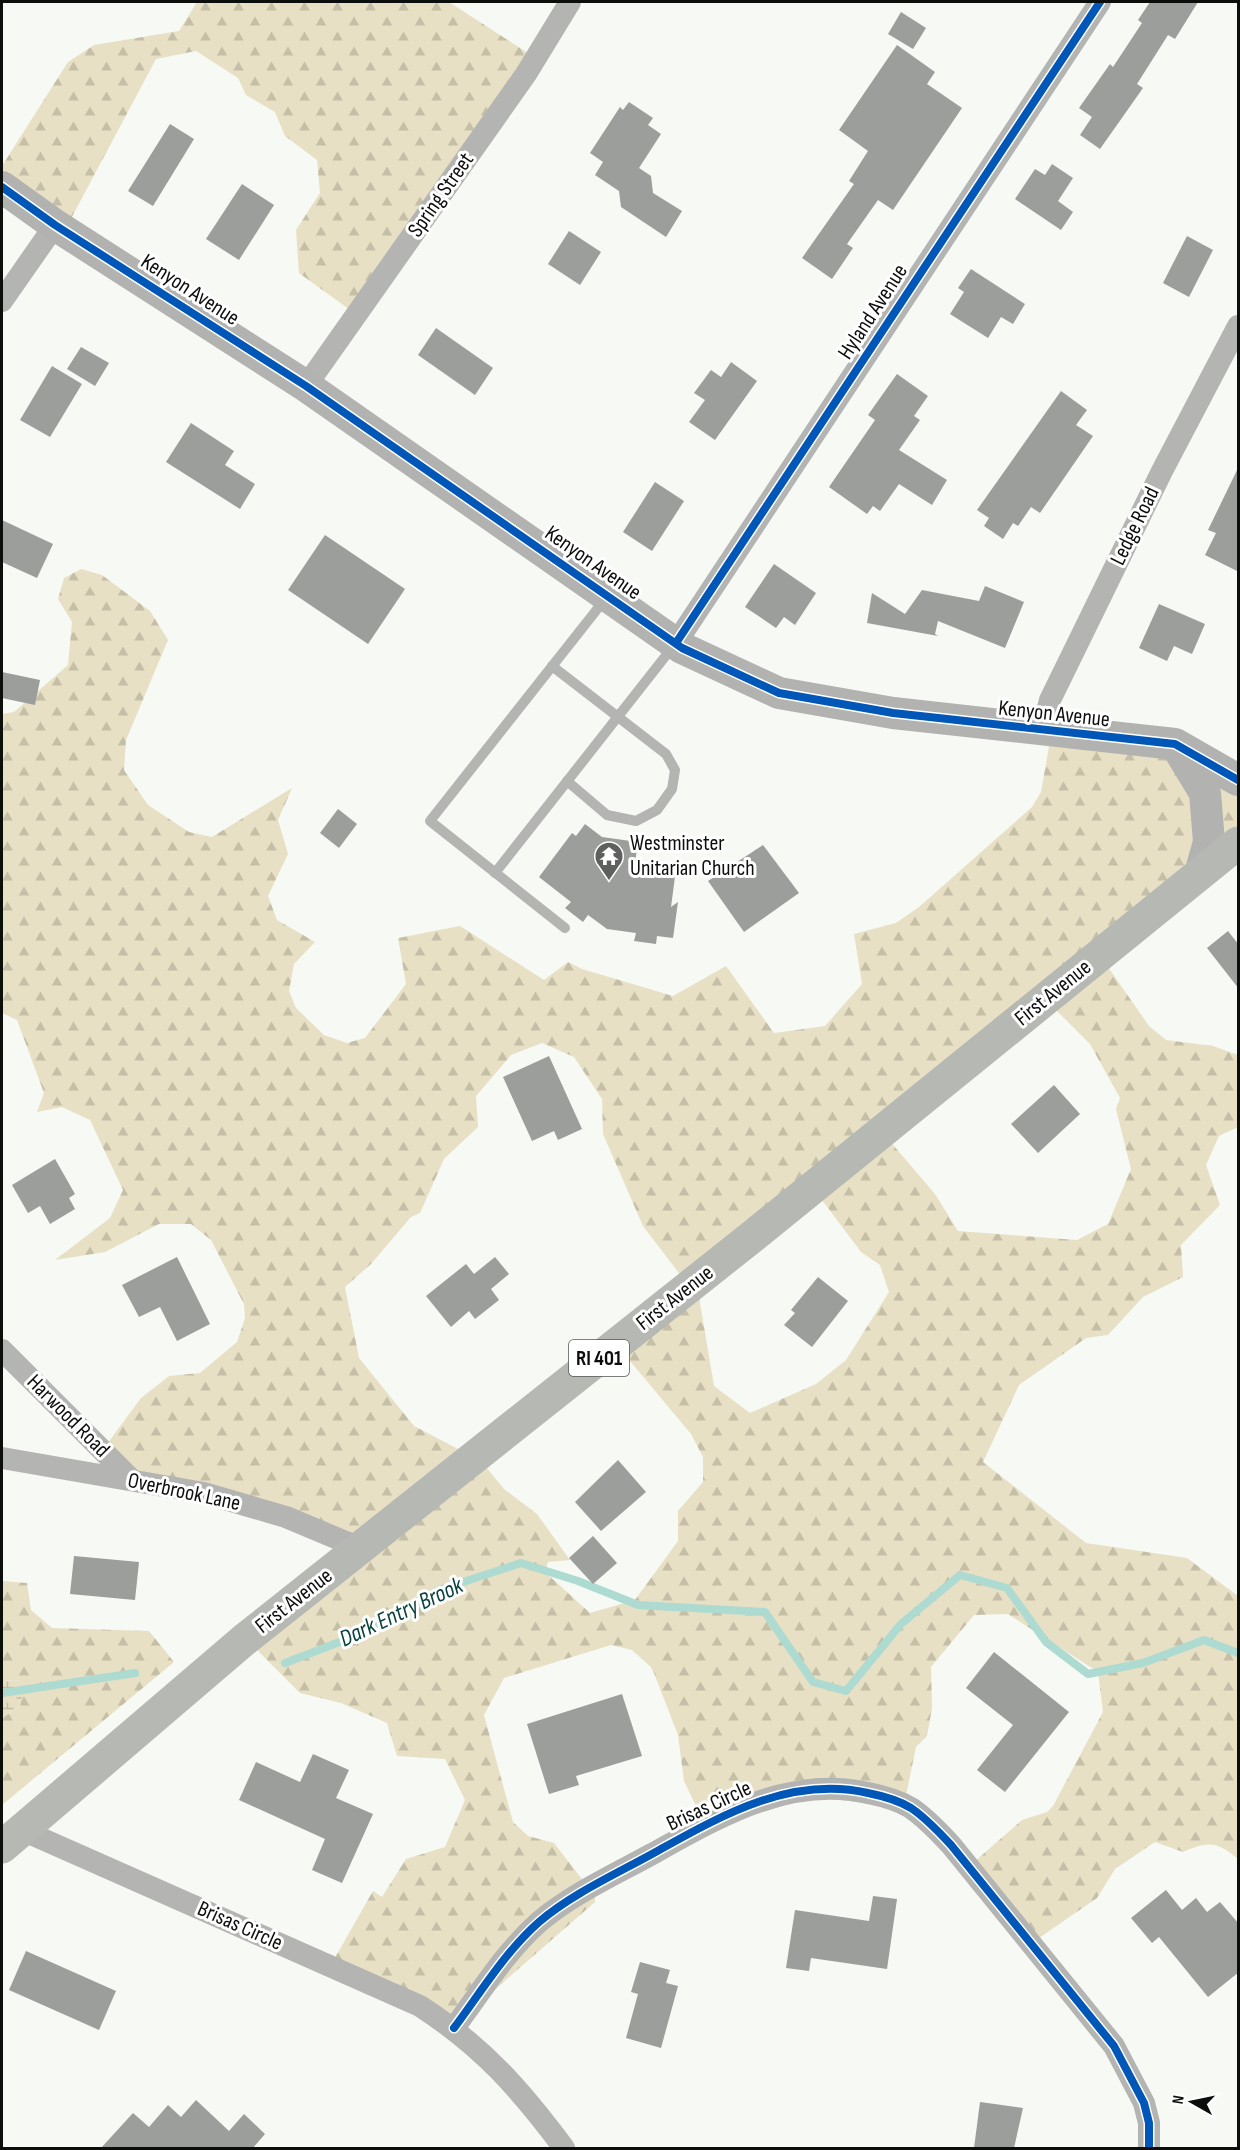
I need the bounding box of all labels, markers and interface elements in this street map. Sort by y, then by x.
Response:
street label: Spring Street [402,147,480,242]
street label: Kenyon Avenue [136,248,244,332]
street label: Hyland Avenue [832,259,914,365]
street label: Ledge Road [1105,483,1165,569]
street label: Kenyon Avenue [539,520,647,606]
street label: Kenyon Avenue [997,695,1111,733]
place label: Westminster Unitarian Church [630,830,755,882]
temple icon: Westminster Unitarian Church [593,840,625,882]
street label: First Avenue [1009,954,1097,1032]
street label: First Avenue [631,1259,719,1337]
road number: RI 401 [569,1340,629,1376]
street label: Harwood Road [21,1369,115,1463]
street label: Overbrook Lane [125,1467,243,1517]
street label: First Avenue [250,1562,338,1640]
water label: Dark Entry Brook [335,1570,468,1653]
street label: Brisas Circle [662,1775,756,1837]
street label: Brisas Circle [193,1895,287,1957]
north arrow [1162,2072,1222,2132]
text: N [1169,2094,1189,2106]

